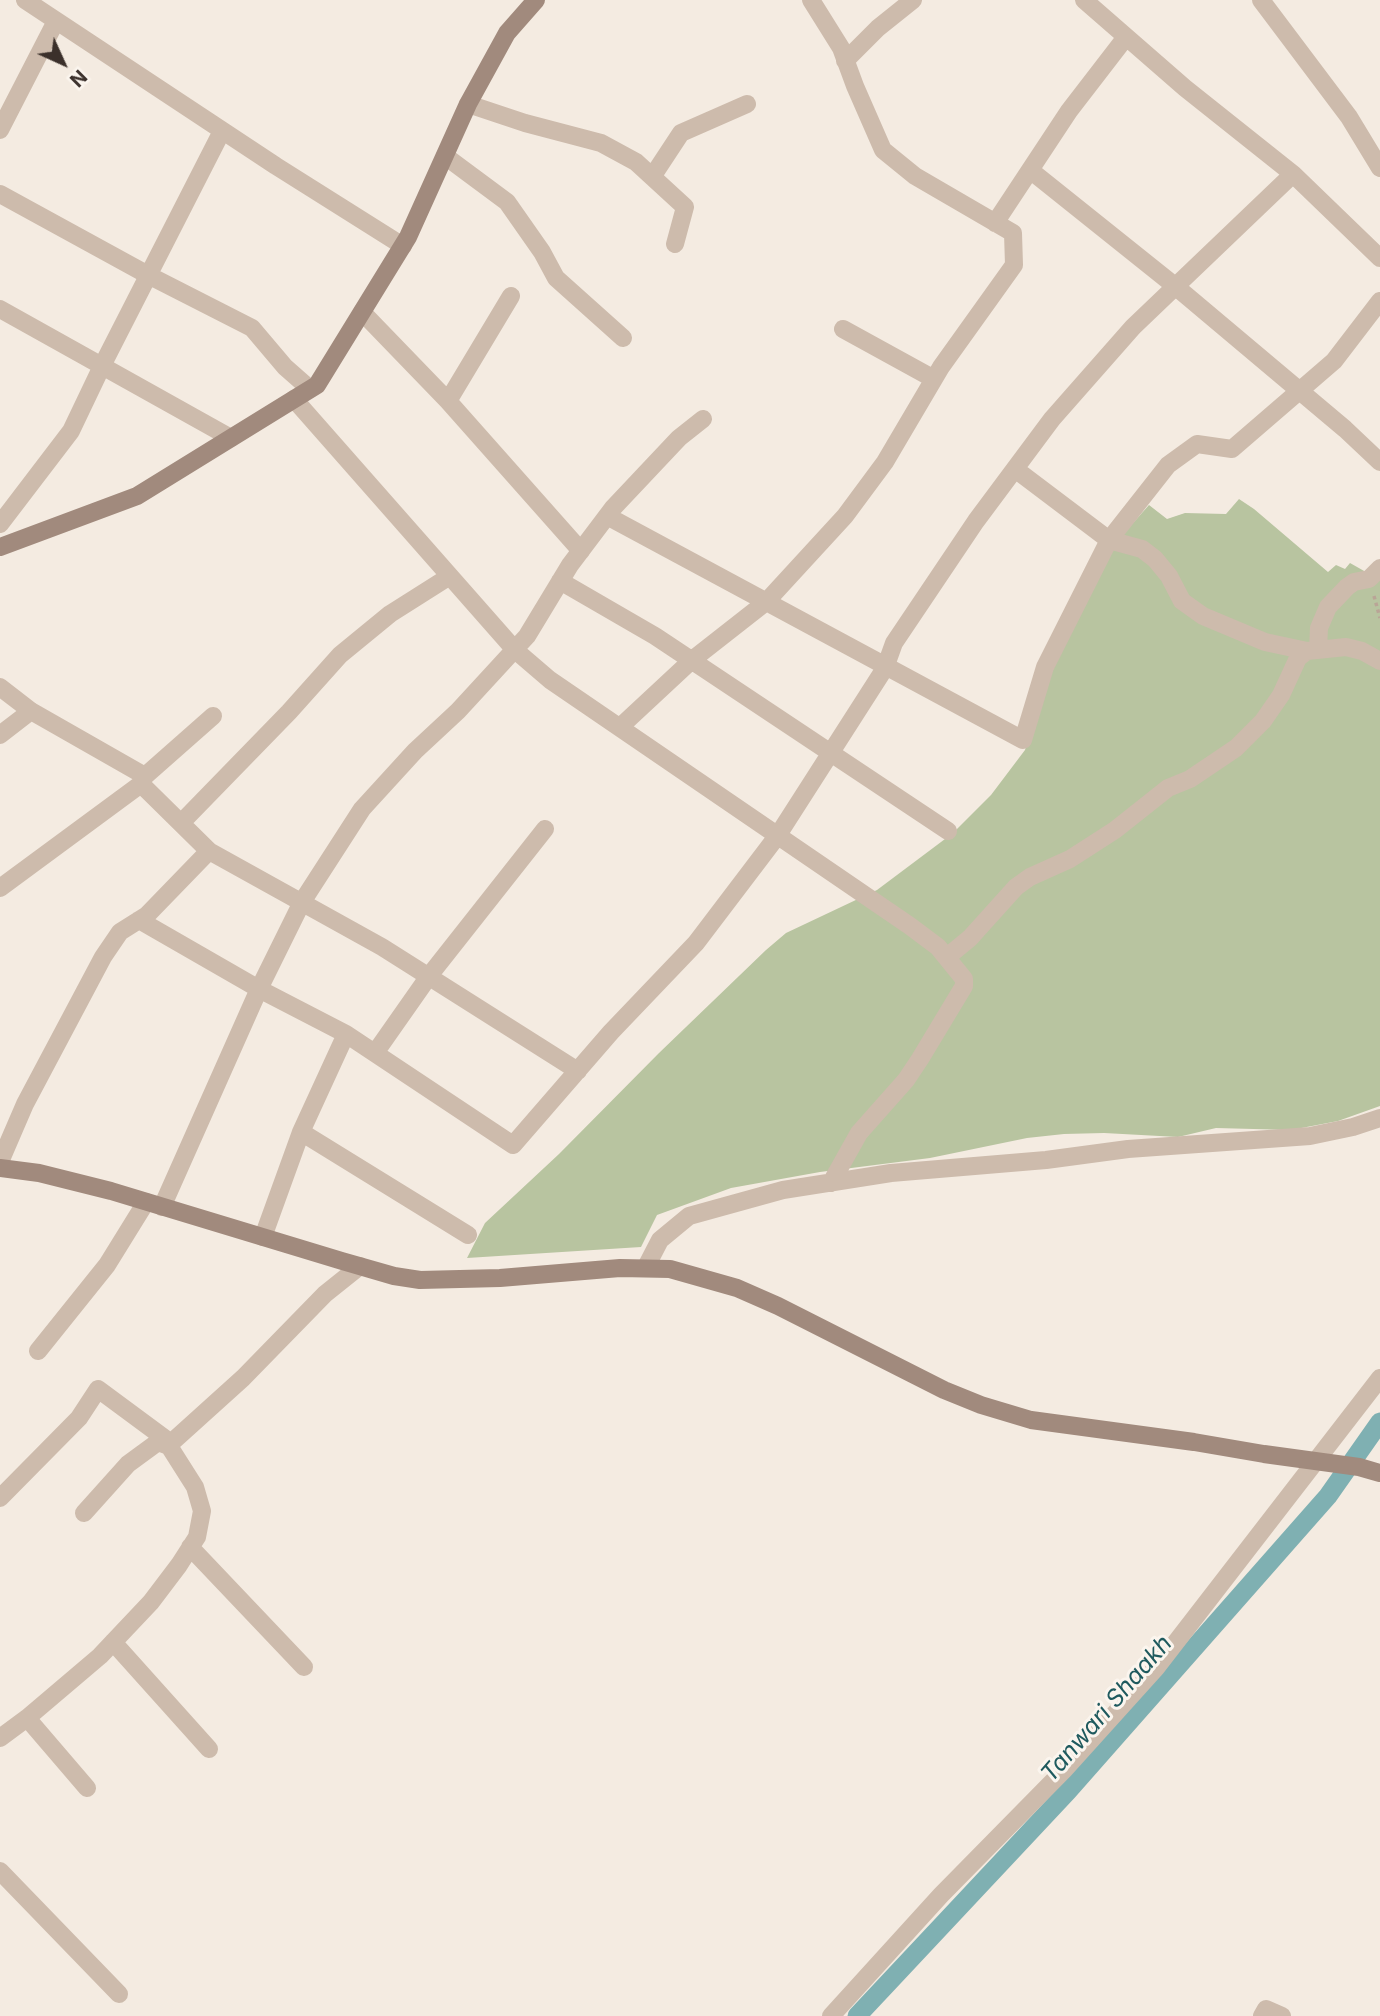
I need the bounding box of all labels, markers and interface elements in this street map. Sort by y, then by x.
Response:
north arrow [28,28,98,98]
text: N [65,65,91,91]
water label: Tanwari Shaakh [1035,1630,1179,1788]

